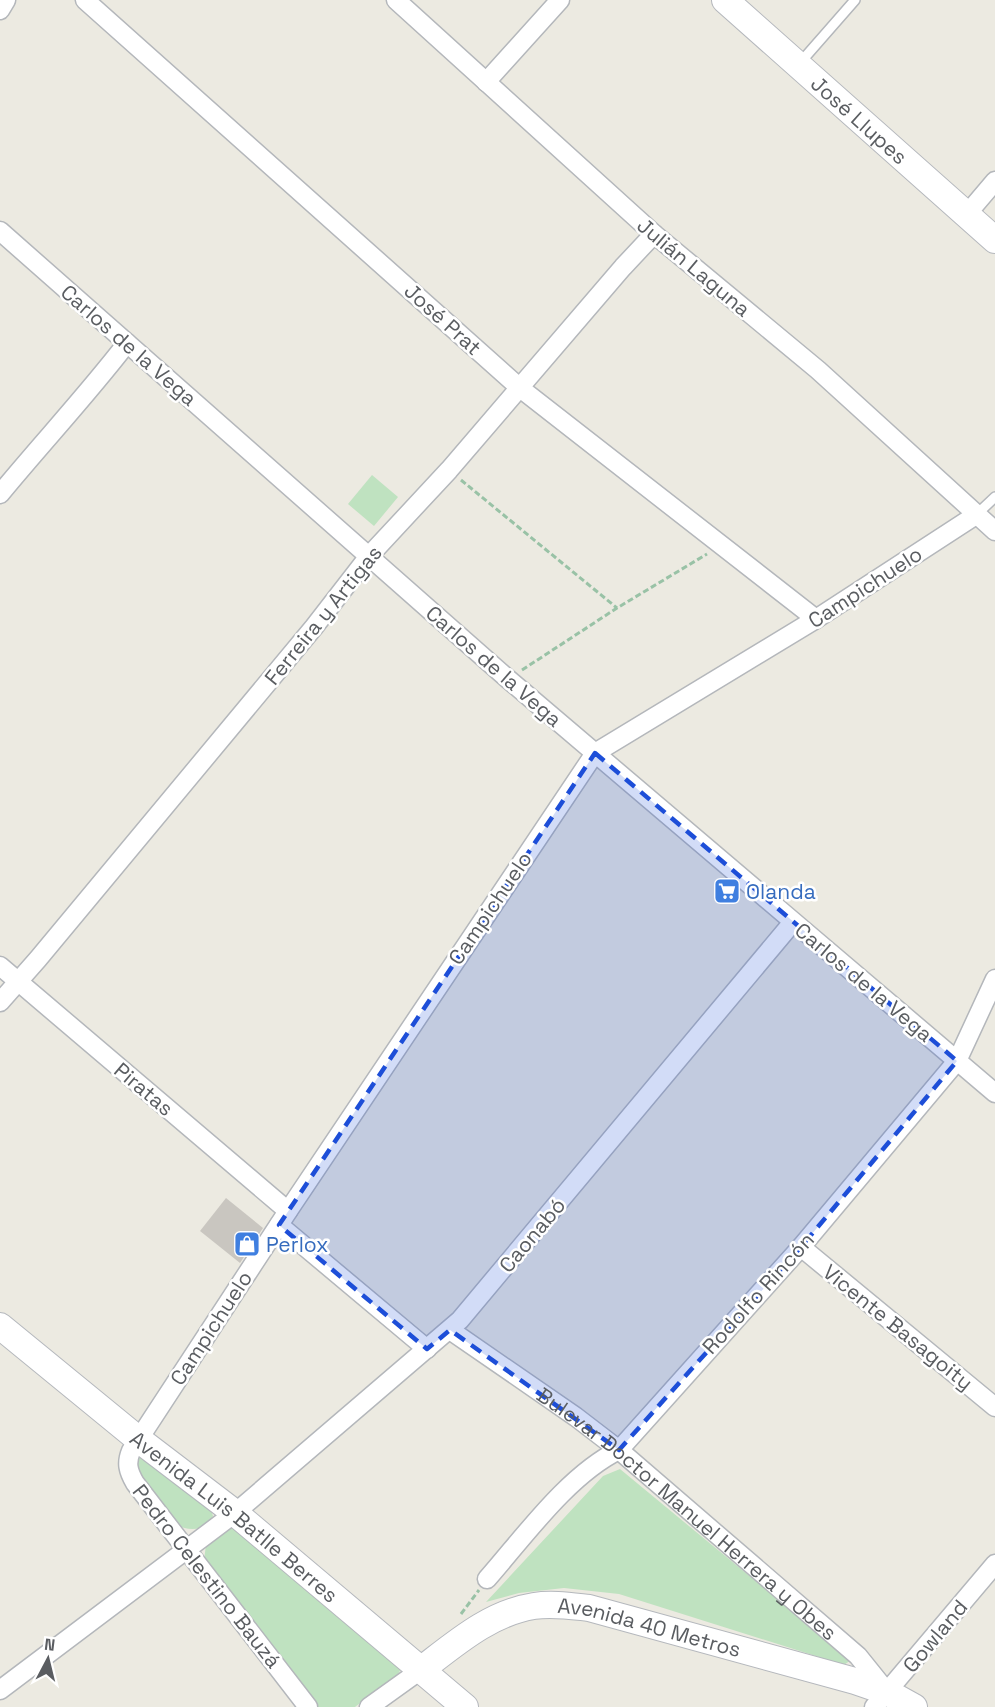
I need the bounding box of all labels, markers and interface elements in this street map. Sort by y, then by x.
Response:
street label: José Llupes [806,70,913,170]
street label: Julián Laguna [632,212,756,322]
street label: José Prat [399,277,487,361]
street label: Carlos de la Vega [55,278,203,412]
street label: Ferreira y Artigas [258,540,388,690]
street label: Campichuelo [803,540,927,634]
street label: Carlos de la Vega [420,599,568,733]
street label: Campichuelo [442,846,538,970]
supermarket icon: Olanda [712,876,742,906]
place label: Olanda [746,878,816,905]
street label: Carlos de la Vega [789,916,939,1048]
street label: Piratas [109,1056,179,1122]
street label: Caonabó [493,1192,571,1278]
street label: Rodolfo Rincón [696,1226,820,1360]
shop icon: Perlox [232,1229,262,1259]
place label: Perlox [266,1231,329,1258]
street label: Vicente Basagoity [817,1258,979,1396]
street label: Campichuelo [164,1266,258,1390]
street label: Bulevar Doctor Manuel Herrera y Obes [532,1381,843,1646]
street label: Avenida Luis Batlle Berres [125,1425,344,1608]
street label: Pedro Celestino Bauzá [127,1479,287,1673]
street label: Avenida 40 Metros [557,1591,744,1663]
street label: Gowland [897,1594,973,1678]
north arrow [18,1629,78,1689]
text: N [43,1634,56,1656]

